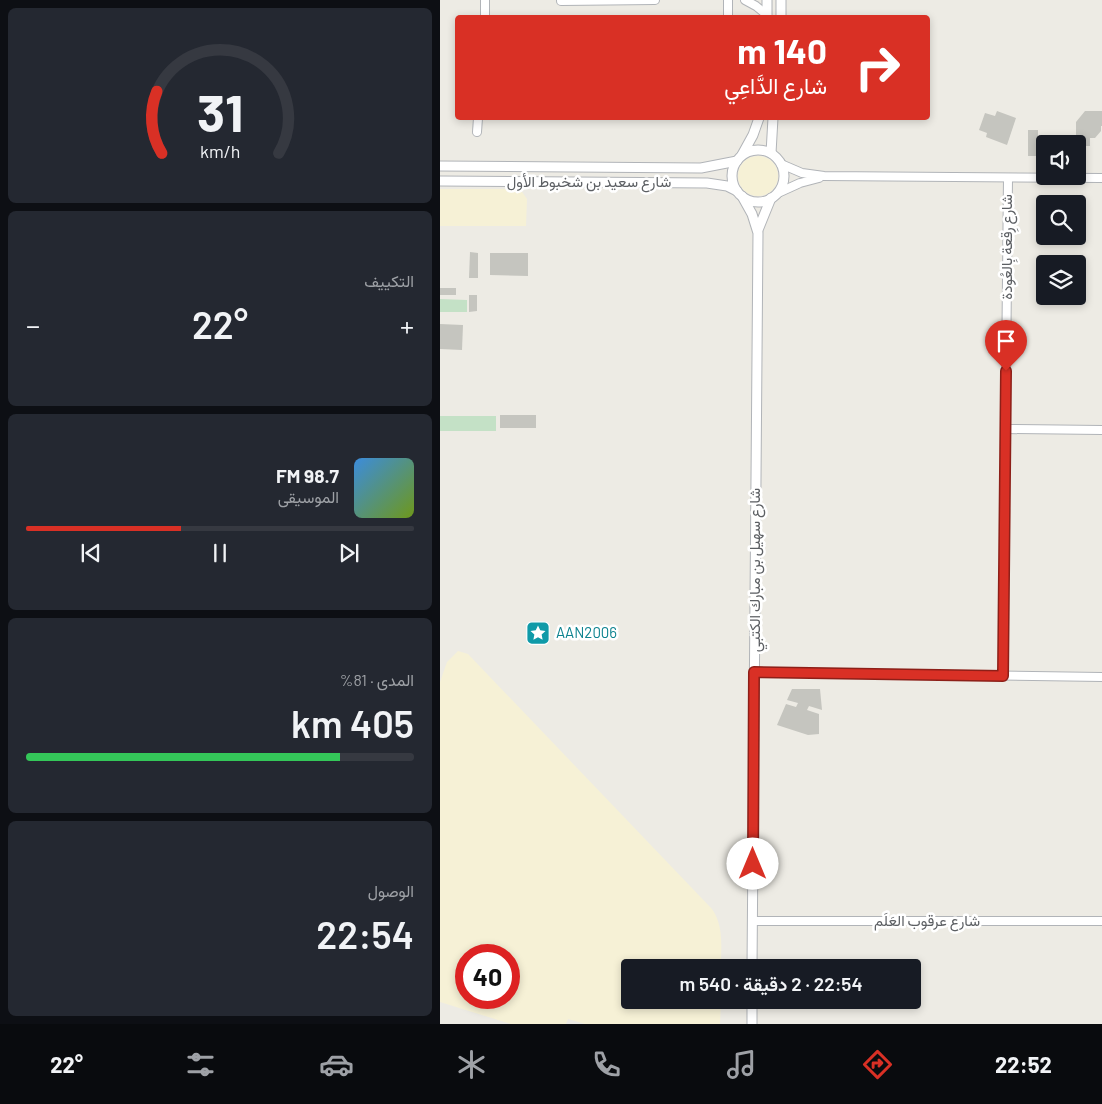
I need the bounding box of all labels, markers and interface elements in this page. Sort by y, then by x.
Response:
text: 140 m [737,29,827,71]
icon: right [845,35,910,100]
text: شارع الدَّاعِي [724,72,827,98]
text: 31 [197,80,243,142]
map controls [1036,135,1086,305]
button: sound [1036,135,1086,185]
text: km/h [200,140,240,162]
street label: شارع سعيد بن شخبوط الأول [507,172,671,193]
street label: شارع رِقعة بِالعُودة [997,194,1019,300]
button: search [1036,195,1086,245]
button: layers [1036,255,1086,305]
text: التكييف [364,271,414,290]
text: 22° [192,301,248,347]
text: − [26,308,40,342]
text: + [400,308,414,342]
pin [985,320,1027,371]
icon: arrive [992,327,1020,355]
text: 98.7 FM [276,464,339,487]
text: الموسيقى [278,487,339,506]
street label: شارع سهيل بن مبارك الكتبي [745,488,768,652]
icon: previous [77,539,105,567]
icon: pause [206,539,234,567]
icon: next [335,539,363,567]
place icon: AAN2006 [525,620,551,646]
place label: AAN2006 [556,623,617,641]
text: المدى · 81% [340,670,414,689]
text: 405 km [291,700,414,746]
position arrow [726,837,778,889]
text: الوصول [368,881,414,900]
text: 22:54 [316,911,414,957]
street label: شارع عرقوب العَلَم [874,911,980,932]
speed limit sign: 40 [455,944,520,1009]
text: 22:54 · 2 دقيقة · 540 m [679,972,863,995]
icon: filters [183,1047,218,1082]
icon: car [319,1047,354,1082]
icon: climate [454,1047,489,1082]
icon: phone [589,1047,624,1082]
icon: music [724,1047,759,1082]
icon: directions [860,1047,895,1082]
text: 22° [50,1051,83,1077]
text: 22:52 [995,1051,1052,1077]

